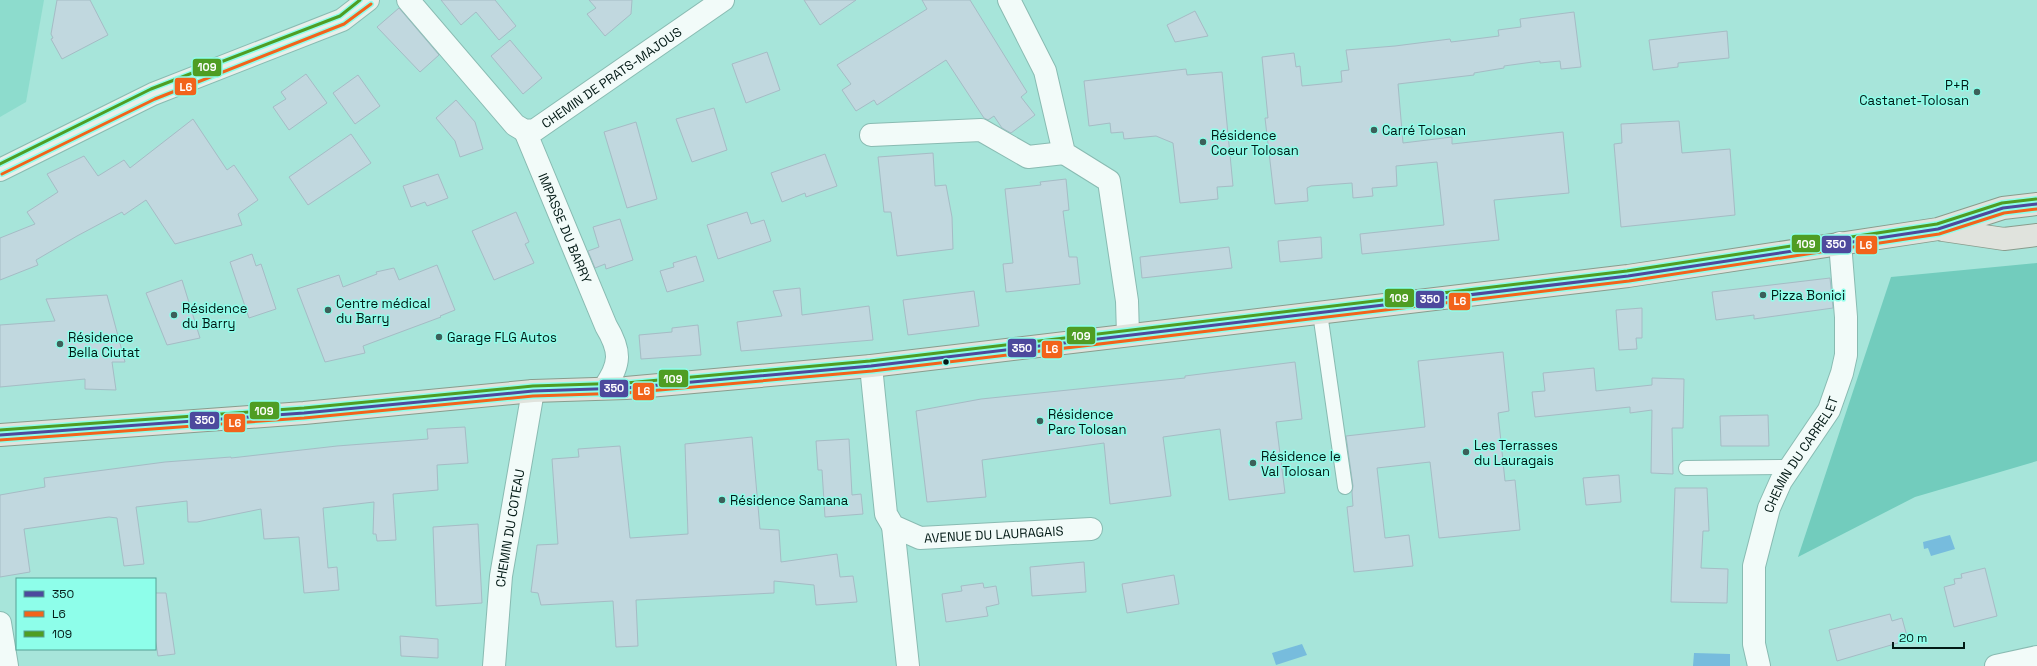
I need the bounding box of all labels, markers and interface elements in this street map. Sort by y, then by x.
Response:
street label: CHEMIN DE PRATS-MAJOUS [538,23,685,132]
line badge: 109 [192,58,222,77]
text: 109 [198,60,217,74]
line badge: L6 [174,77,197,96]
place label: P+R Castanet-Tolosan [1859,77,1969,109]
text: L6 [180,80,193,94]
marker: P+R Castanet-Tolosan [1972,87,1982,97]
place label: Carré Tolosan [1382,122,1466,139]
marker: Carré Tolosan [1369,125,1379,135]
place label: Résidence Coeur Tolosan [1211,127,1299,159]
marker: Résidence Coeur Tolosan [1198,137,1208,147]
street label: IMPASSE DU BARRY [535,170,596,286]
line badge: 109 [1791,234,1821,253]
line badge: 350 [1821,235,1852,254]
line badge: L6 [1855,235,1878,255]
text: 109 [1797,237,1816,251]
text: 350 [1826,237,1846,251]
text: L6 [1860,238,1873,252]
place label: Pizza Bonici [1771,287,1845,304]
line badge: 109 [1384,288,1415,308]
line badge: 350 [1415,290,1445,309]
marker: Pizza Bonici [1758,290,1768,300]
text: 109 [1390,291,1409,305]
text: 350 [1420,292,1440,306]
line badge: L6 [1448,292,1471,311]
text: L6 [1454,294,1467,308]
place label: Centre médical du Barry [336,295,430,327]
place label: Résidence du Barry [182,300,247,332]
marker: Centre médical du Barry [323,305,333,315]
marker: Résidence du Barry [169,310,179,320]
line badge: 109 [1066,326,1096,345]
place label: Résidence Bella Ciutat [68,329,140,361]
place label: Garage FLG Autos [447,329,557,346]
text: 109 [1072,329,1091,343]
marker: Garage FLG Autos [434,332,444,342]
line badge: 350 [1007,338,1037,358]
marker: Résidence Bella Ciutat [55,339,65,349]
line badge: L6 [1041,340,1063,359]
text: 350 [1012,341,1032,355]
text: L6 [1046,342,1059,356]
unlabelled marker [941,357,951,367]
line badge: 109 [658,369,689,388]
text: 109 [664,372,683,386]
line badge: 350 [599,379,629,398]
text: 350 [604,381,624,395]
line badge: L6 [632,382,655,401]
text: L6 [638,384,651,398]
street label: CHEMIN DU CARRELET [1760,394,1842,514]
line badge: 109 [249,401,280,420]
text: 109 [255,404,274,418]
place label: Résidence Parc Tolosan [1048,406,1126,438]
line badge: 350 [189,411,220,430]
text: 350 [195,413,215,427]
line badge: L6 [223,413,246,433]
text: L6 [229,416,242,430]
marker: Résidence Parc Tolosan [1035,416,1045,426]
place label: Les Terrasses du Lauragais [1474,437,1558,469]
marker: Les Terrasses du Lauragais [1461,447,1471,457]
place label: Résidence le Val Tolosan [1261,448,1341,480]
marker: Résidence le Val Tolosan [1248,458,1258,468]
street label: CHEMIN DU COTEAU [492,468,528,588]
place label: Résidence Samana [730,492,849,509]
marker: Résidence Samana [717,495,727,505]
street label: AVENUE DU LAURAGAIS [924,522,1064,546]
legend [16,578,156,650]
text: 350 [52,586,74,602]
text: L6 [52,606,66,622]
scale bar [1893,624,1964,650]
text: 109 [52,626,72,642]
text: 20 m [1899,630,1927,646]

